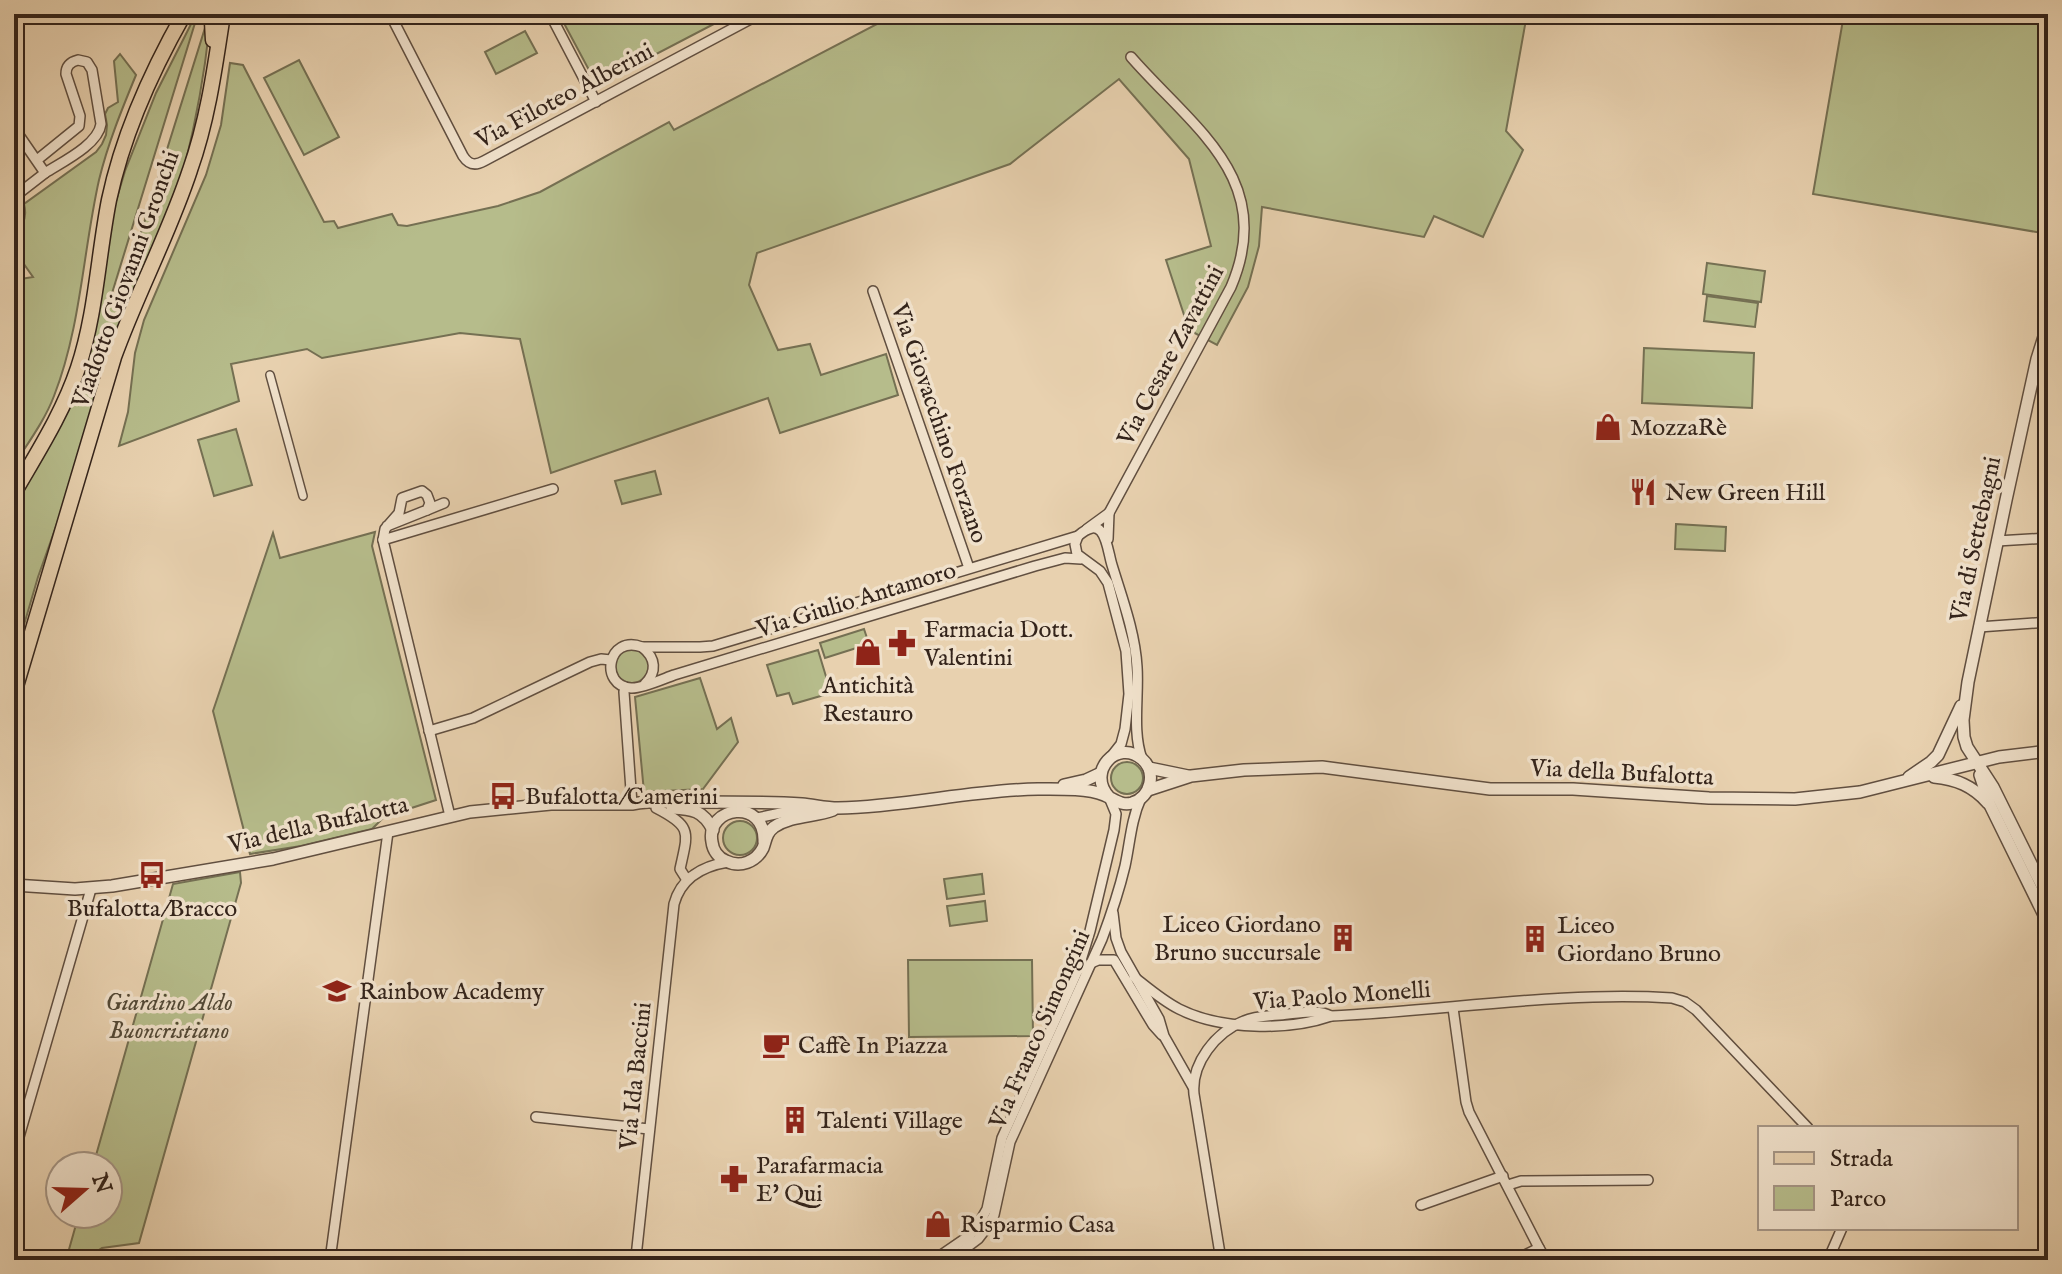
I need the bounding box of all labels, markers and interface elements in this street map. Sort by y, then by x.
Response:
street label: Via Filoteo Alberini [469,36,659,157]
street label: Viadotto Giovanni Gronchi [65,146,188,414]
street label: Via Cesare Zavattini [1110,260,1232,452]
street label: Via Giovacchino Forzano [883,299,994,547]
shop icon: MozzaRè [1593,412,1623,442]
place label: MozzaRè [1630,413,1727,444]
street label: Via di Settebagni [1944,454,2009,626]
restaurant icon: New Green Hill [1628,477,1658,507]
place label: New Green Hill [1665,478,1826,509]
street label: Via Giulio Antamoro [752,555,960,646]
place label: Farmacia Dott. Valentini [923,615,1073,674]
pharmacy icon: Farmacia Dott. Valentini [887,628,917,658]
shop icon: Antichità Restauro [853,637,883,667]
place label: Antichità Restauro [821,671,914,730]
street label: Via della Bufalotta [1528,753,1715,794]
bus stop icon: Bufalotta/Camerini [488,781,518,811]
place label: Bufalotta/Camerini [525,782,718,813]
street label: Via della Bufalotta [224,790,412,861]
bus stop icon: Bufalotta/Bracco [137,860,167,890]
place label: Bufalotta/Bracco [67,894,237,925]
place label: Liceo Giordano Bruno succursale [1154,910,1321,969]
place label: Liceo Giordano Bruno [1557,911,1721,970]
building icon: Liceo Giordano Bruno succursale [1328,923,1358,953]
building icon: Liceo Giordano Bruno [1520,924,1550,954]
street label: Via Franco Simongini [982,925,1098,1135]
street label: Via Paolo Monelli [1251,975,1432,1018]
school or university icon: Rainbow Academy [322,976,352,1006]
place label: Rainbow Academy [359,977,544,1008]
park label: Giardino Aldo Buoncristiano [105,988,233,1047]
street label: Via Ida Baccini [613,1001,660,1153]
cafe icon: Caffè In Piazza [761,1030,791,1060]
place label: Caffè In Piazza [798,1031,948,1062]
building icon: Talenti Village [780,1105,810,1135]
place label: Talenti Village [817,1106,963,1137]
legend [1758,1126,2018,1230]
text: Strada [1830,1144,1894,1175]
north arrow [44,1150,124,1230]
place label: Parafarmacia E' Qui [756,1151,884,1210]
pharmacy icon: Parafarmacia E' Qui [719,1164,749,1194]
text: N [84,1169,117,1198]
text: Parco [1830,1184,1886,1215]
shop icon: Risparmio Casa [923,1209,953,1239]
place label: Risparmio Casa [960,1210,1115,1241]

